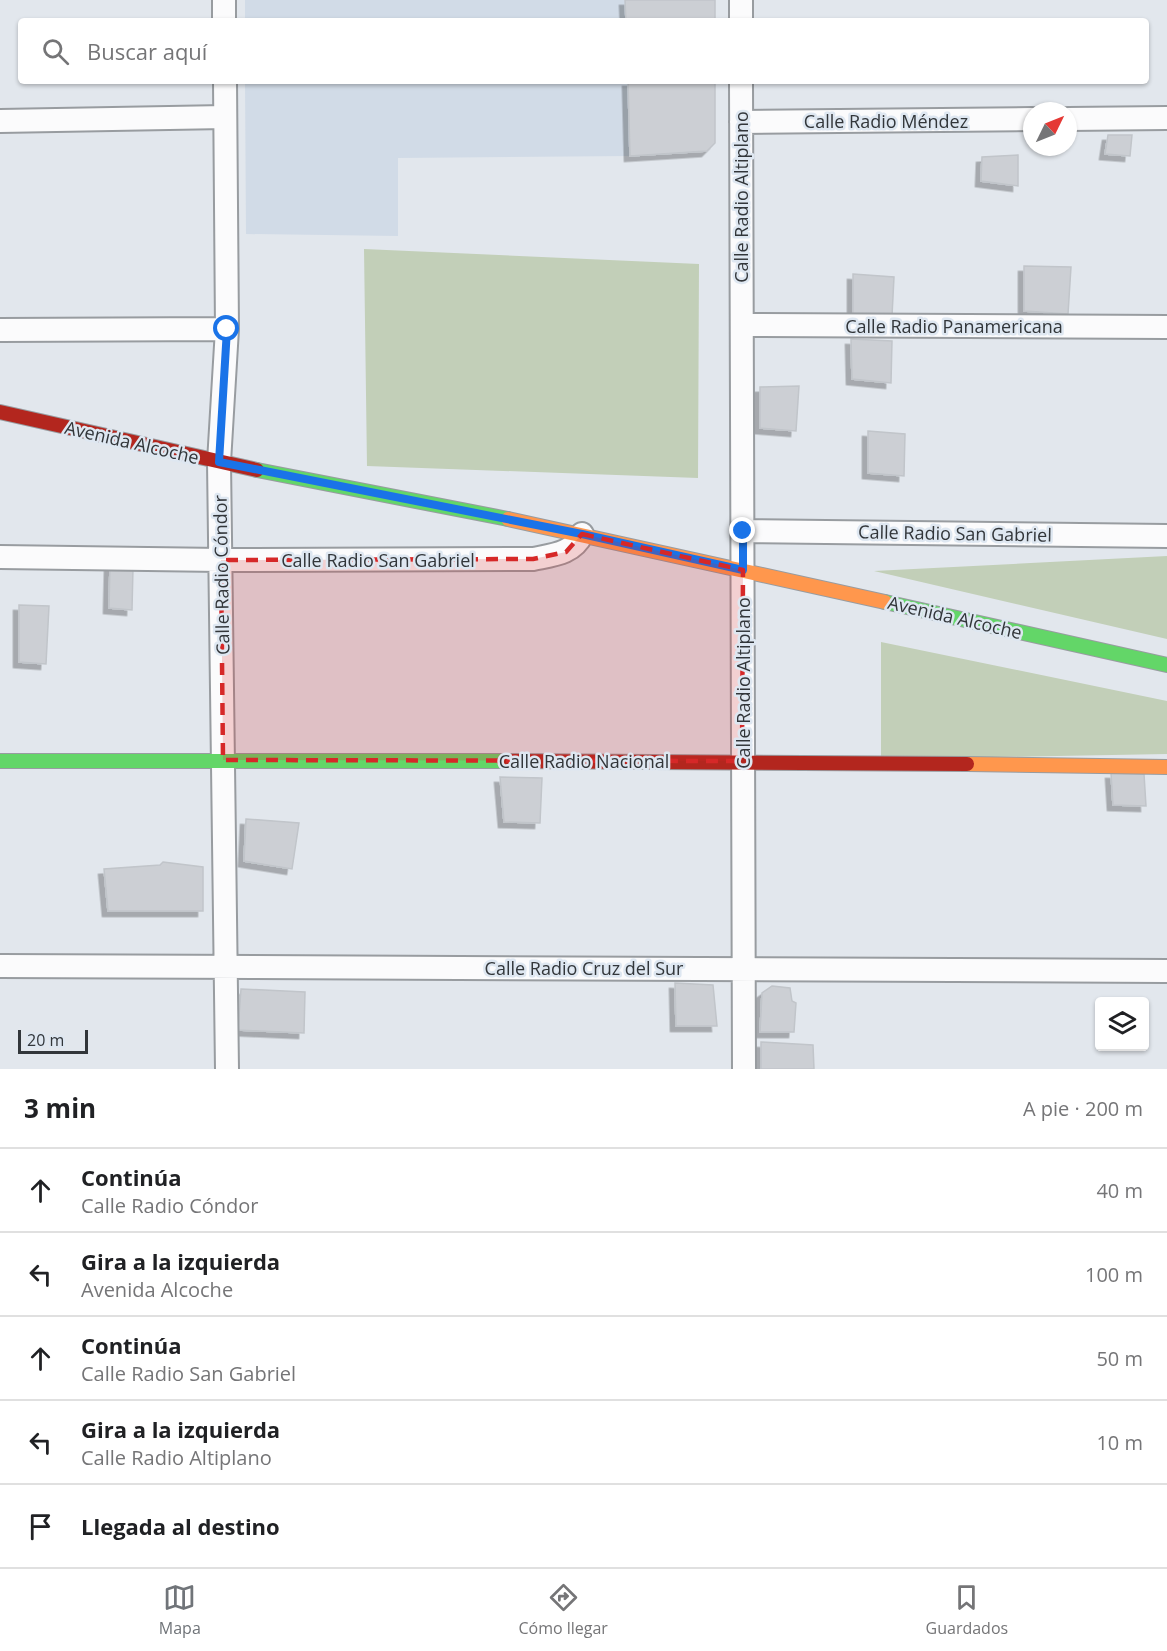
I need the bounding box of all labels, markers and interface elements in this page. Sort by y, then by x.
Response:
search box [18,18,1149,84]
icon: search [39,35,72,68]
text: Buscar aquí [87,36,207,66]
north arrow [1023,102,1077,156]
street label: Calle Radio Méndez [804,109,968,133]
street label: Calle Radio Altiplano [729,111,753,283]
street label: Calle Radio Panamericana [845,314,1063,338]
route start [213,315,239,341]
street label: Avenida Alcoche [63,415,201,469]
street label: Calle Radio Cóndor [208,494,234,655]
route end [729,517,755,543]
street label: Calle Radio San Gabriel [858,519,1052,547]
street label: Calle Radio San Gabriel [281,548,475,572]
street label: Avenida Alcoche [886,590,1024,644]
street label: Calle Radio Altiplano [731,597,755,769]
street label: Calle Radio Nacional [499,749,669,773]
street label: Calle Radio Cruz del Sur [485,956,684,980]
map controls [1095,997,1149,1051]
button: layers [1095,997,1149,1051]
scale bar [18,1027,88,1054]
text: 20 m [27,1029,64,1051]
text: 3 min [24,1090,96,1126]
text: A pie · 200 m [1023,1095,1143,1122]
text: Continúa [81,1162,182,1192]
icon: ahead [24,1174,57,1207]
text: 40 m [1096,1177,1143,1204]
text: Calle Radio Cóndor [81,1192,259,1219]
text: Gira a la izquierda [81,1246,280,1276]
icon: left [24,1258,57,1291]
text: 100 m [1085,1261,1143,1288]
text: Avenida Alcoche [81,1276,233,1303]
text: Continúa [81,1330,182,1360]
icon: ahead [24,1342,57,1375]
text: 50 m [1096,1345,1143,1372]
text: Calle Radio San Gabriel [81,1360,296,1387]
text: Gira a la izquierda [81,1414,280,1444]
icon: left [24,1426,57,1459]
text: 10 m [1096,1429,1143,1456]
text: Calle Radio Altiplano [81,1444,272,1471]
icon: arrive [24,1510,57,1543]
text: Llegada al destino [81,1511,280,1541]
tab: Mapa [159,1581,201,1639]
tab: Cómo llegar [518,1581,608,1639]
tab: Guardados [926,1581,1008,1639]

